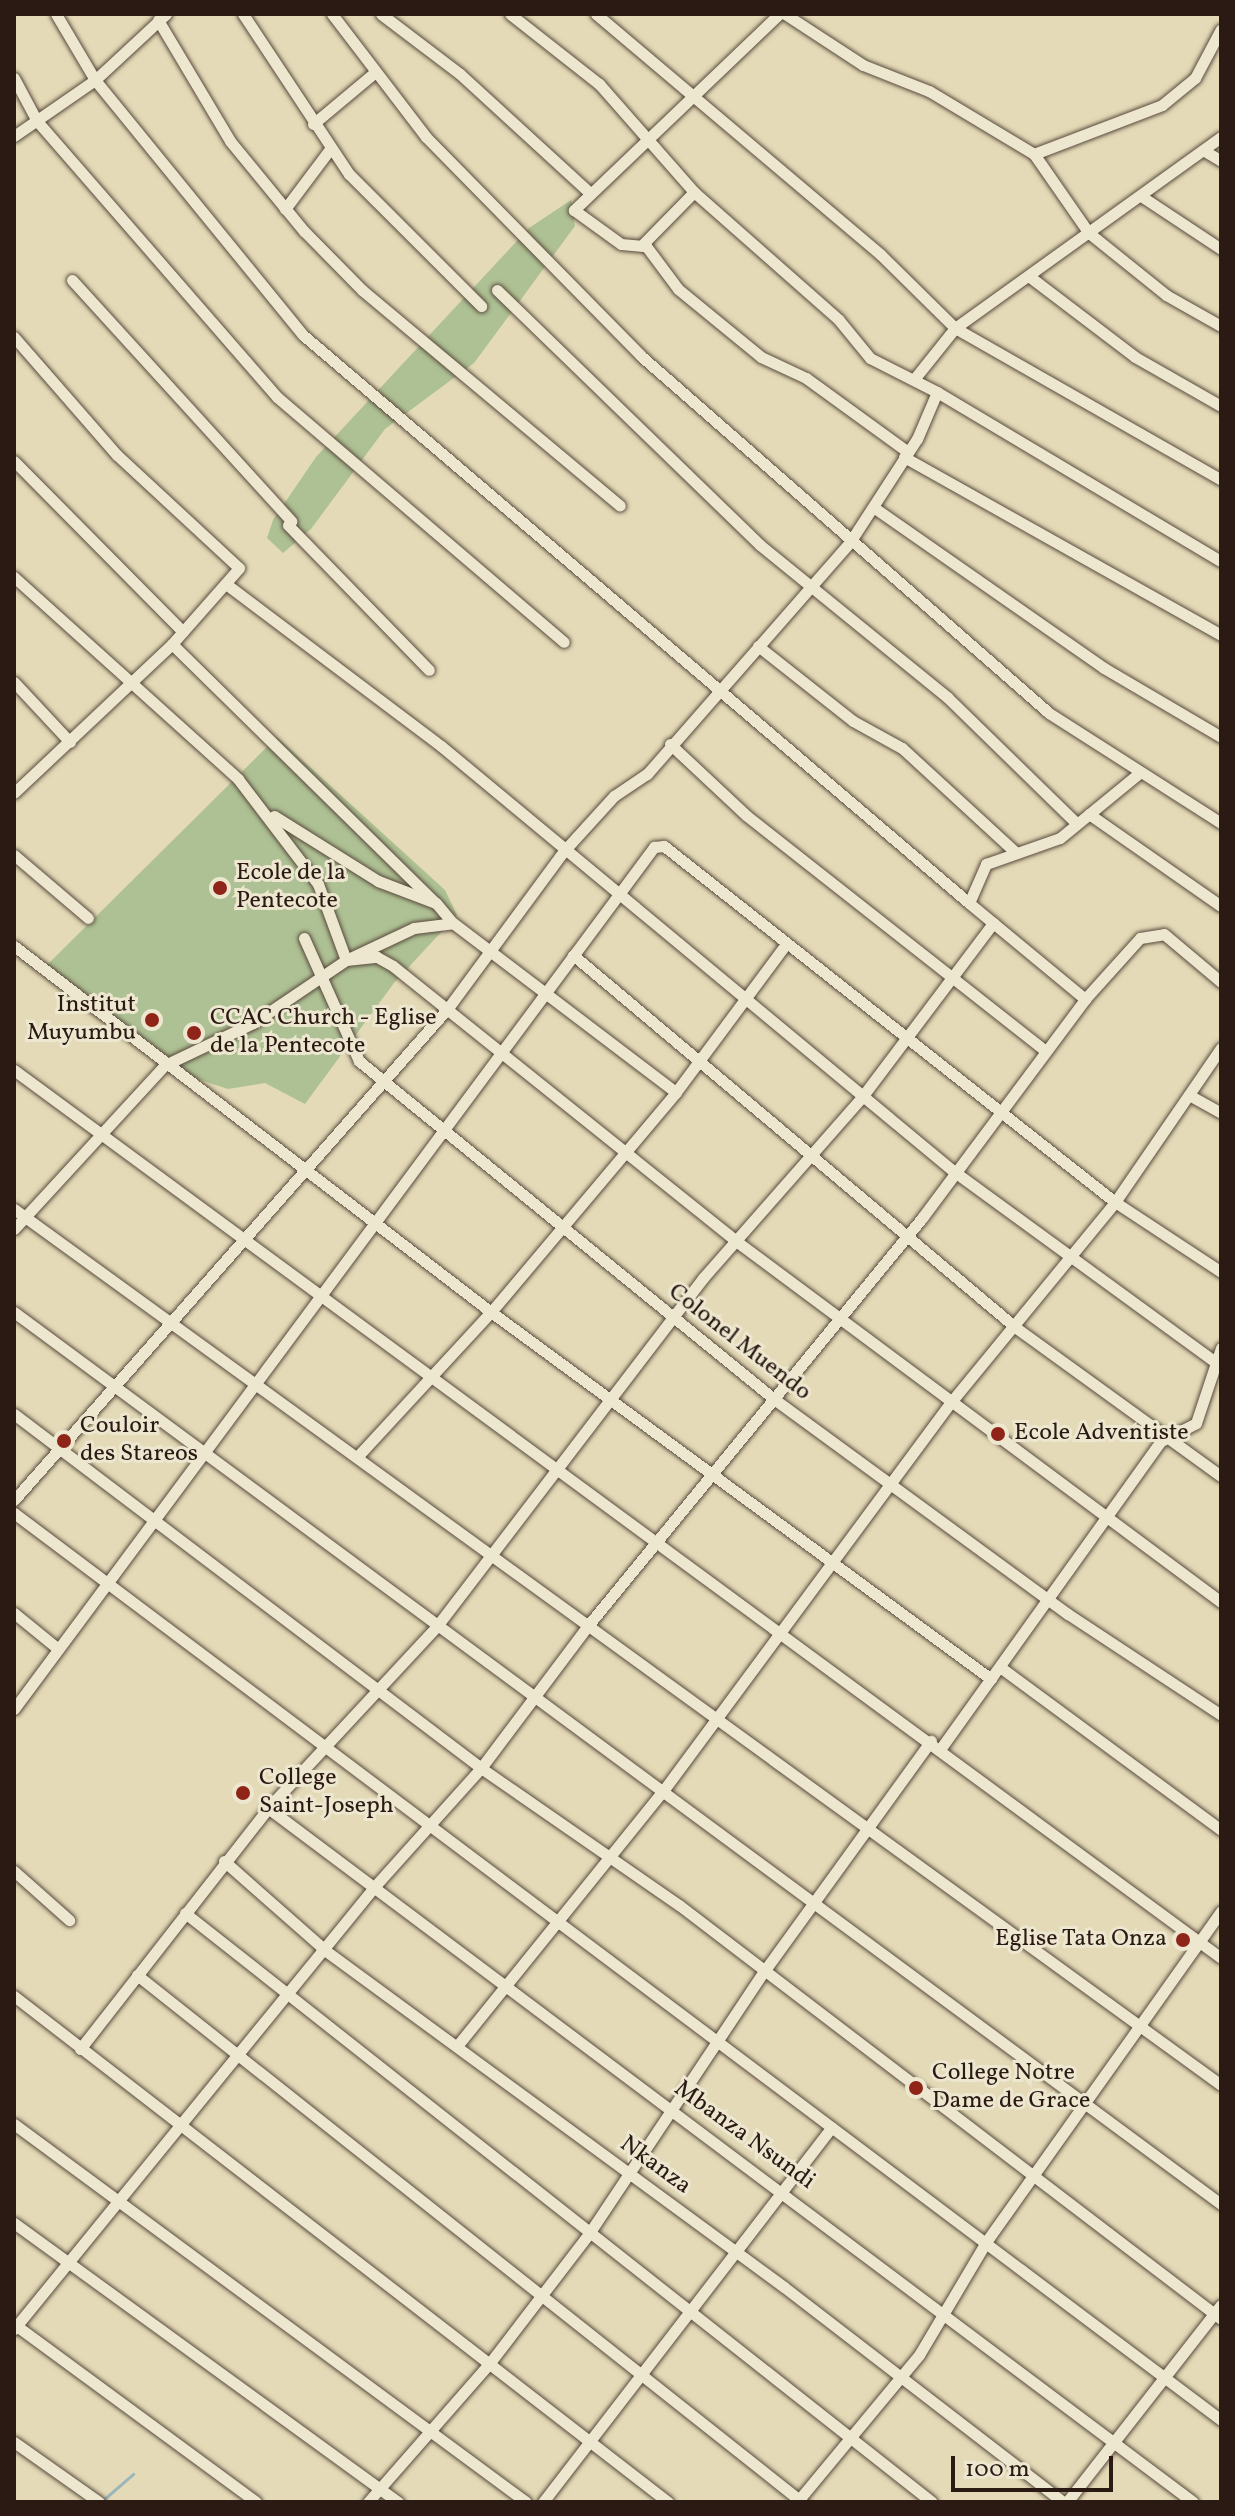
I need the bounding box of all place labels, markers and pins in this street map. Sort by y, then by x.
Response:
place label: Ecole de la Pentecote [236,860,346,916]
marker: Ecole de la Pentecote [211,879,229,897]
place label: Institut Muyumbu [27,992,136,1048]
place label: CCAC Church - Eglise de la Pentecote [210,1005,438,1061]
marker: Institut Muyumbu [143,1011,161,1029]
marker: CCAC Church - Eglise de la Pentecote [185,1024,203,1042]
place label: Couloir des Stareos [80,1413,198,1469]
place label: Ecole Adventiste [1014,1420,1189,1448]
marker: Ecole Adventiste [989,1425,1007,1443]
marker: Couloir des Stareos [55,1432,73,1450]
place label: College Saint-Joseph [259,1765,394,1821]
marker: College Saint-Joseph [234,1784,252,1802]
place label: Eglise Tata Onza [994,1926,1167,1954]
marker: Eglise Tata Onza [1174,1931,1192,1949]
place label: College Notre Dame de Grace [932,2060,1090,2116]
marker: College Notre Dame de Grace [907,2079,925,2097]

